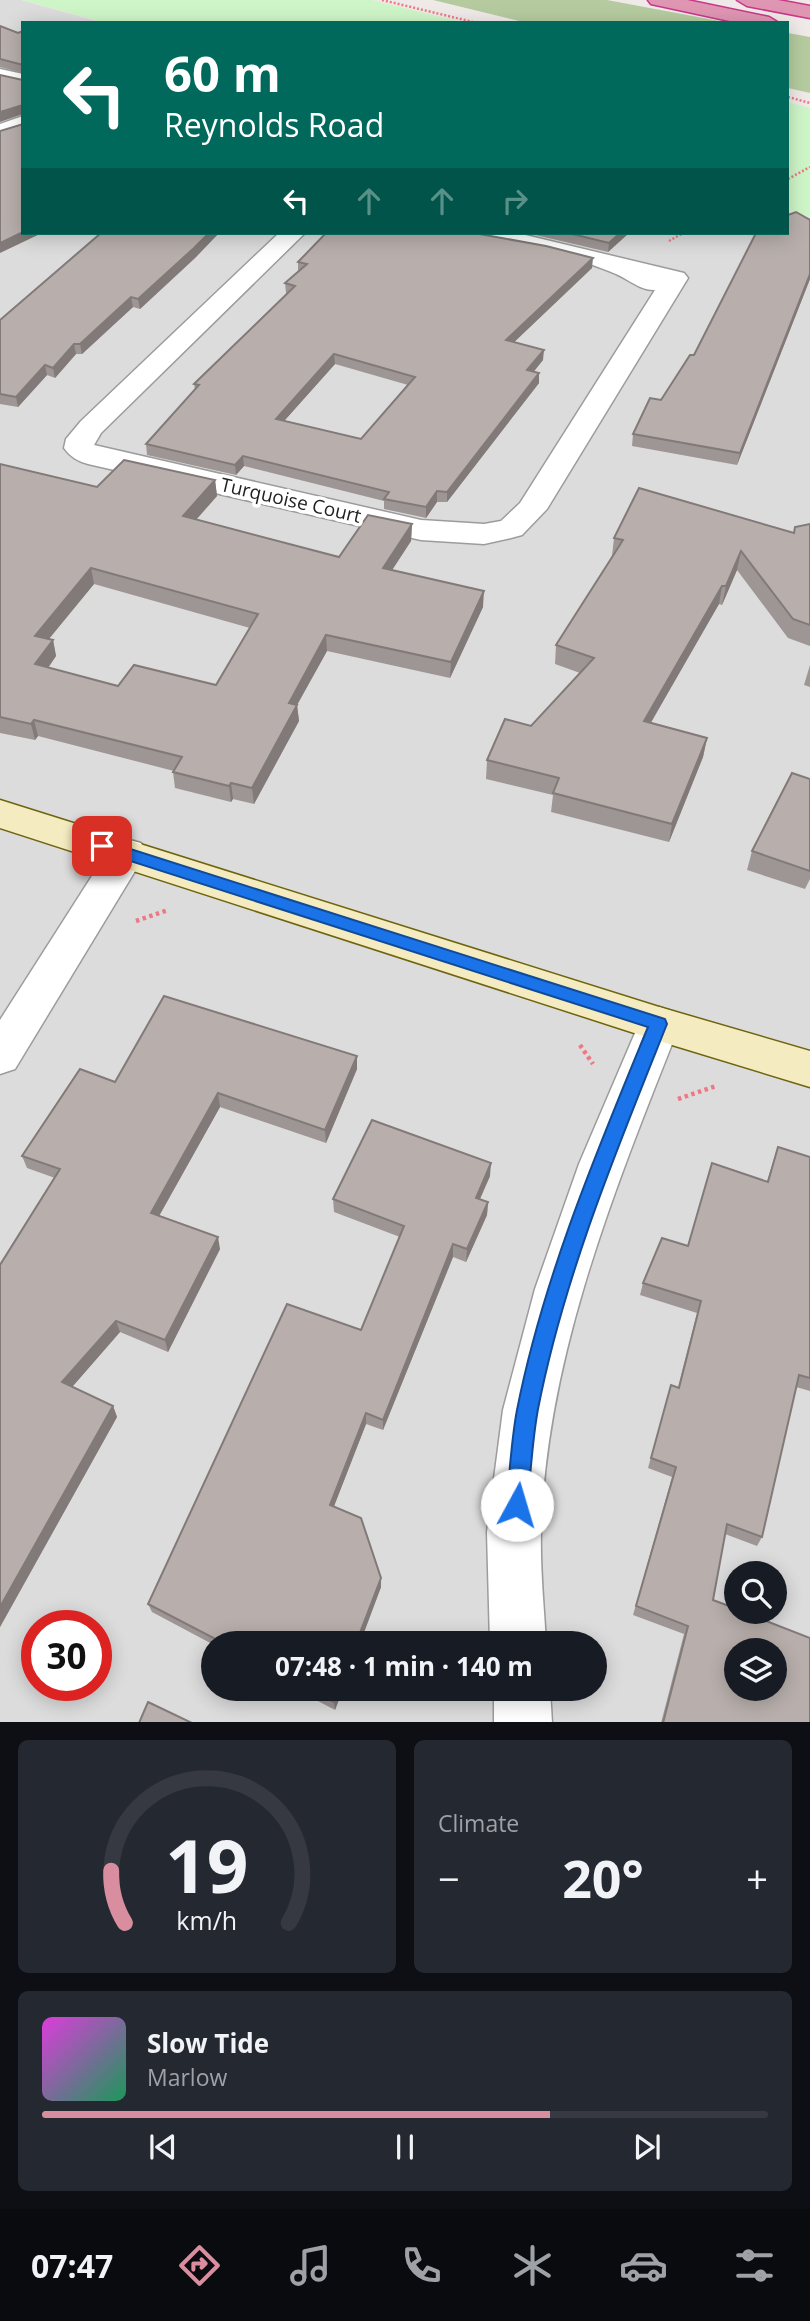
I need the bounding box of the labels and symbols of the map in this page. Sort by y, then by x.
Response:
street label: Turquoise Court [218,471,364,529]
pin [72,816,132,876]
position arrow [480,1468,554,1542]
speed limit sign: 30 [21,1610,112,1701]

